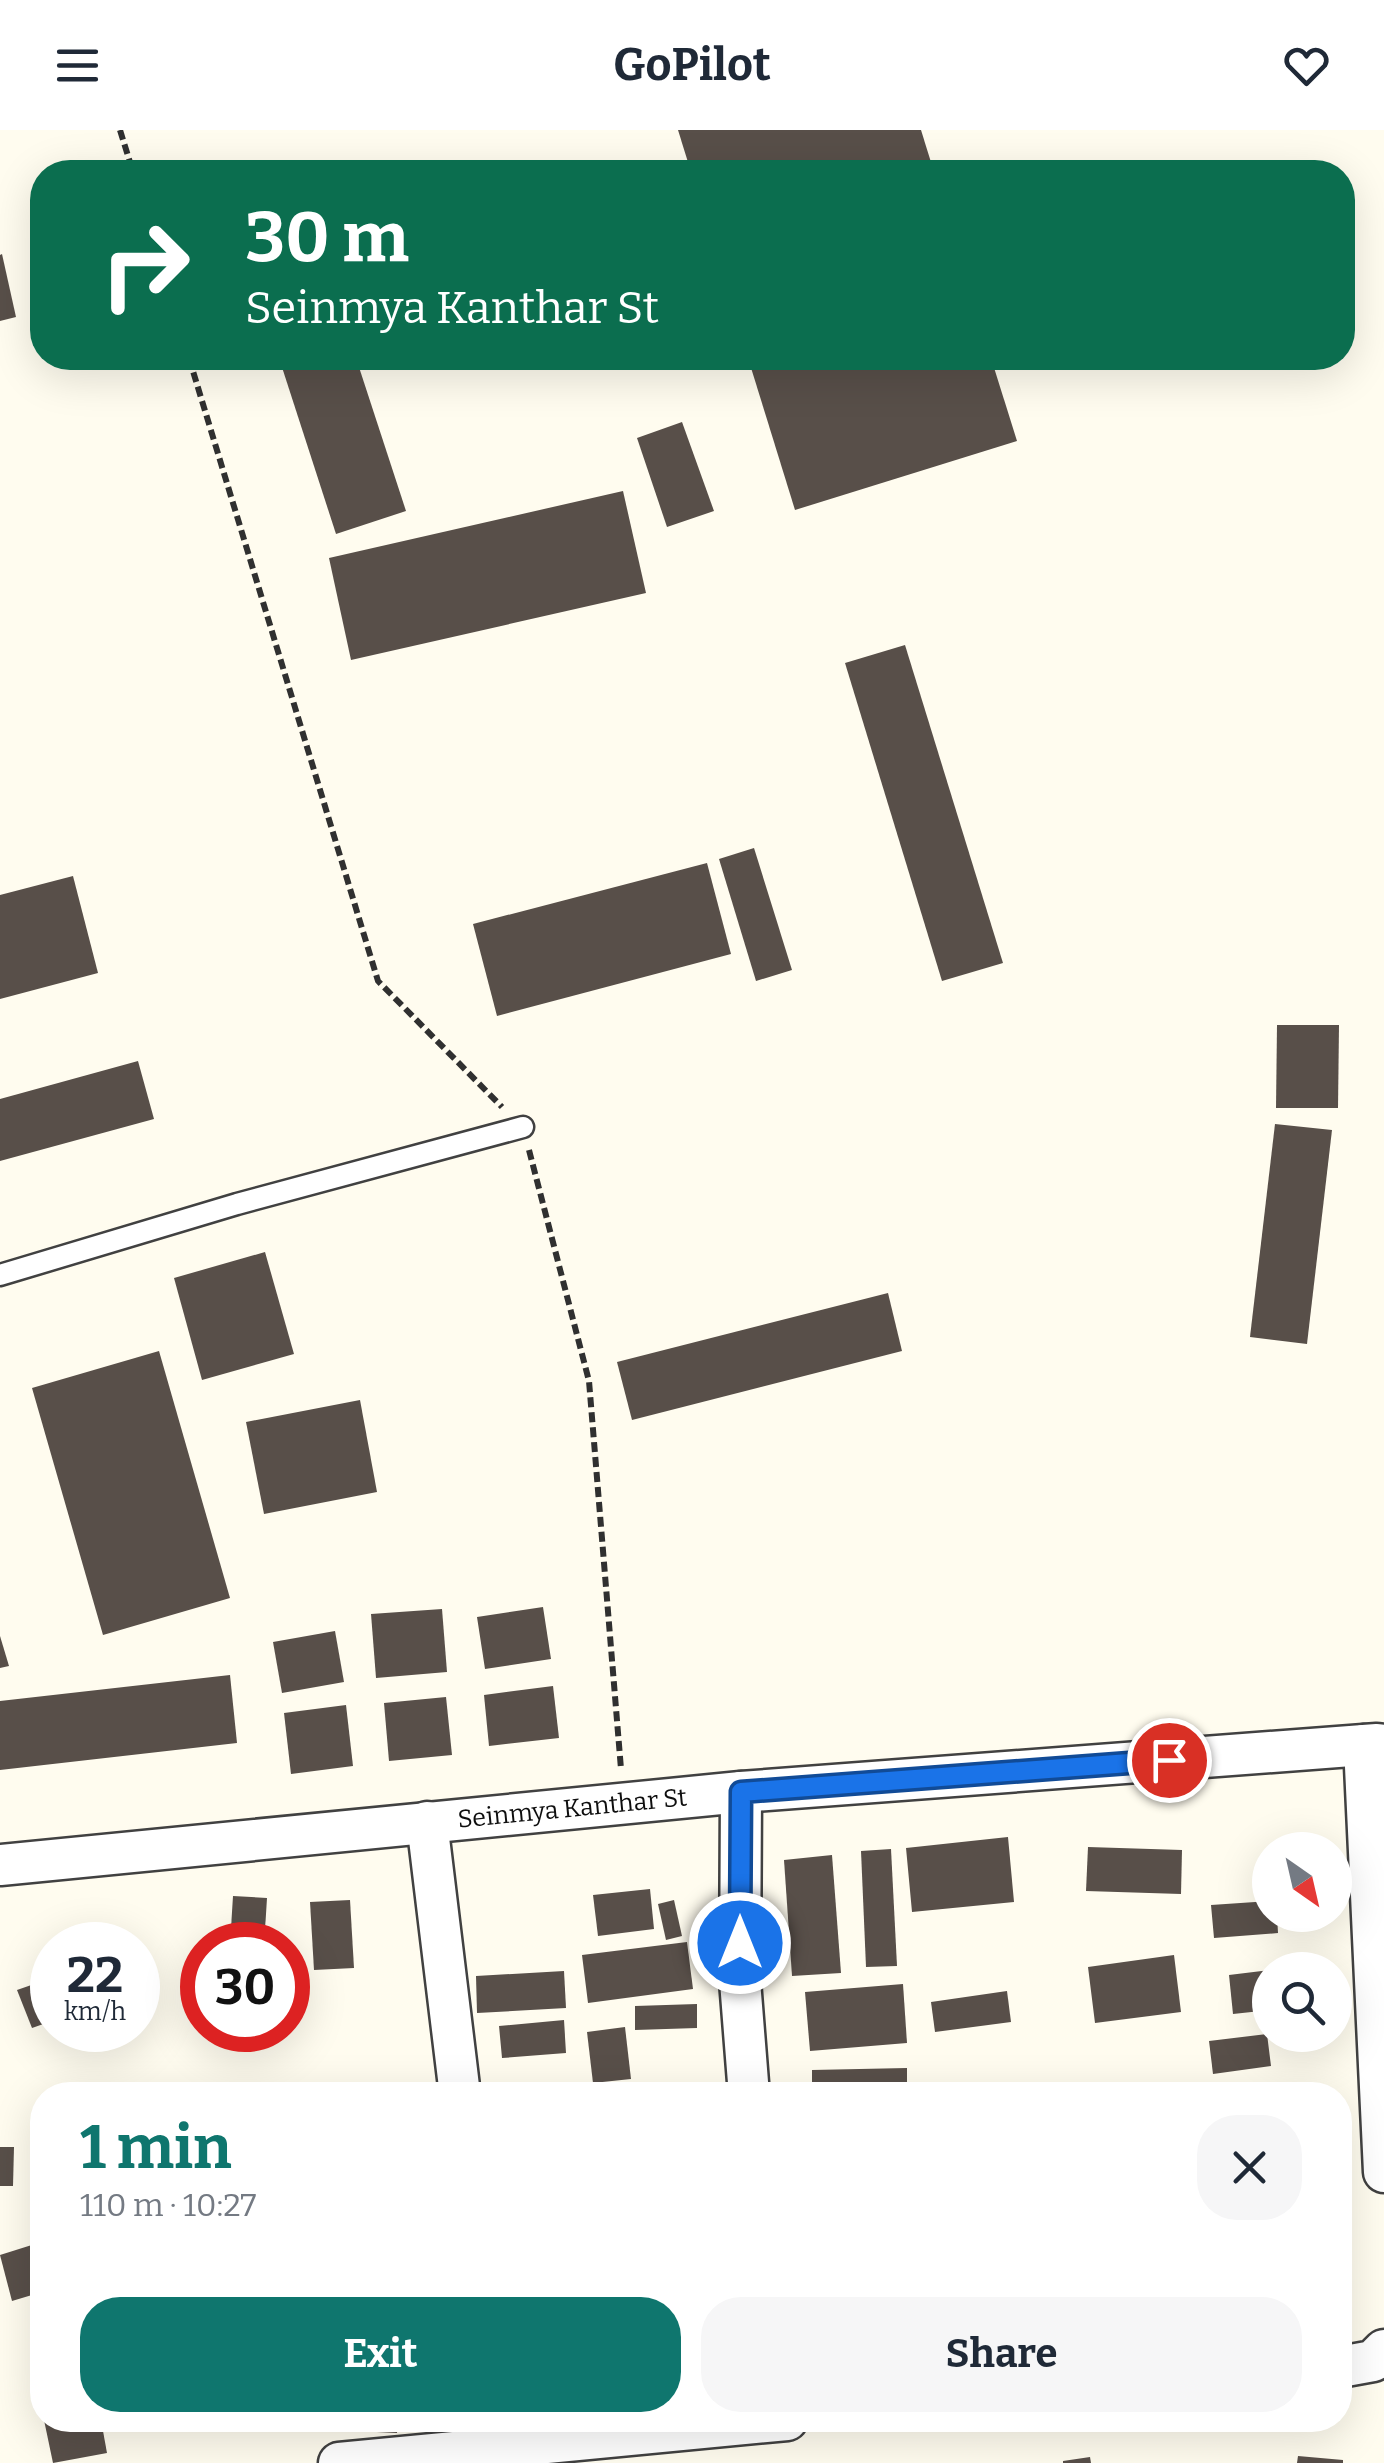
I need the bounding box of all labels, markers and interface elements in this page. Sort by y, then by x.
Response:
icon: menu [50,38,105,93]
text: GoPilot [613,38,771,92]
icon: heart [1279,38,1334,93]
text: 30 m [245,196,409,280]
icon: right [80,200,210,330]
text: Seinmya Kanthar St [245,281,659,335]
pin [1127,1718,1212,1803]
icon: arrive [1142,1733,1197,1788]
street label: Seinmya Kanthar St [456,1782,688,1835]
north arrow [1252,1832,1352,1932]
map controls [1252,1832,1352,2052]
position arrow [688,1891,792,1995]
speed limit sign: 30 [180,1922,310,2052]
text: 22 [67,1945,123,2005]
button: search [1252,1952,1352,2052]
text: km/h [64,1997,126,2027]
text: 1 min [80,2112,232,2184]
button: close [1197,2115,1302,2220]
text: 110 m · 10:27 [80,2186,256,2224]
button: Exit [80,2297,681,2412]
button: Share [701,2297,1302,2412]

